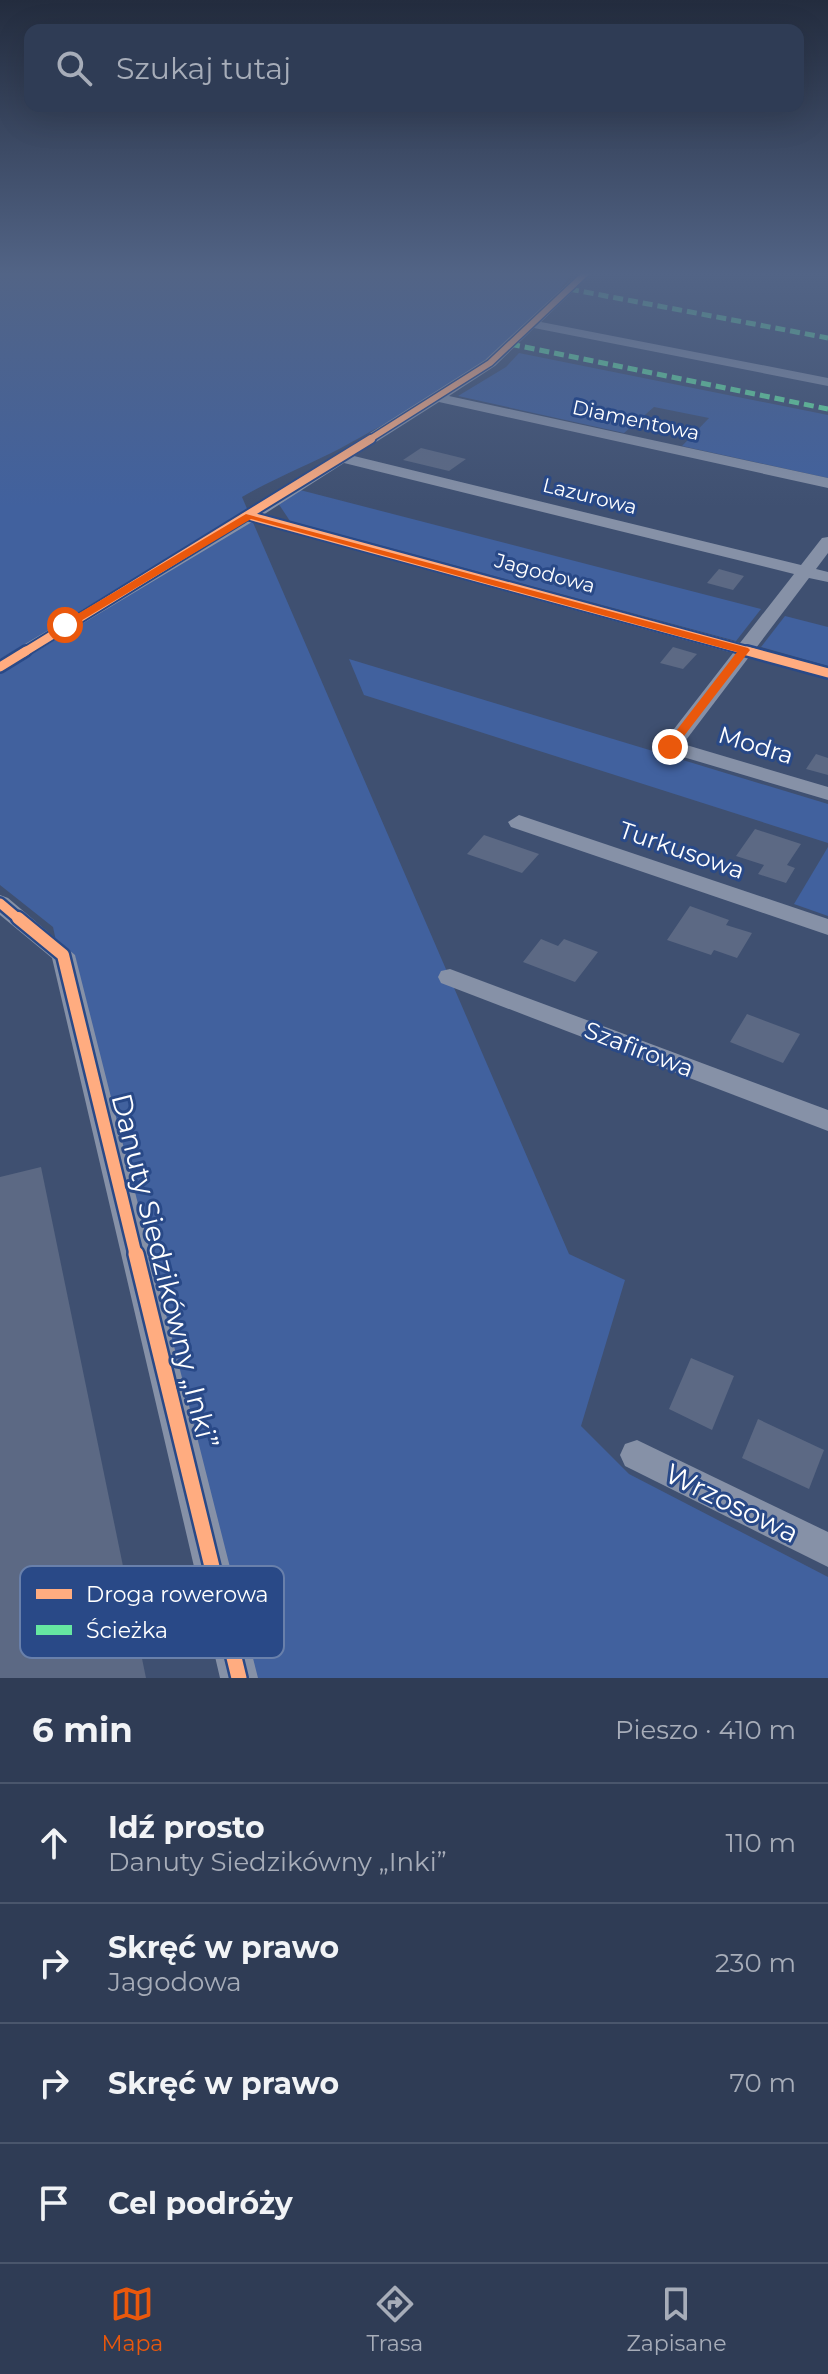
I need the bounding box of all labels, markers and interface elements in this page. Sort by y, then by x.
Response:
search box [24,24,804,112]
icon: search [52,46,96,90]
text: Szukaj tutaj [116,50,291,87]
street label: Diamentowa [570,395,702,445]
street label: Lazurowa [540,473,640,519]
street label: Jagodowa [491,548,598,598]
route start [47,607,83,643]
street label: Modra [715,720,797,770]
route end [652,729,688,765]
street label: Turkusowa [616,815,748,885]
street label: Szafirowa [580,1015,698,1083]
street label: Danuty Siedzikówny „Inki” [104,1090,226,1452]
street label: Wrzosowa [660,1456,804,1550]
legend [20,1566,284,1658]
text: Droga rowerowa [86,1581,269,1608]
text: Ścieżka [86,1617,168,1644]
text: 6 min [32,1709,133,1751]
text: Pieszo · 410 m [615,1714,796,1746]
text: Idź prosto [108,1809,265,1846]
icon: ahead [32,1821,76,1865]
text: 110 m [726,1827,796,1859]
text: Danuty Siedzikówny „Inki” [108,1846,447,1878]
text: Skręć w prawo [108,1929,339,1966]
icon: right [32,1941,76,1985]
text: 230 m [715,1947,796,1979]
text: Jagodowa [108,1966,242,1998]
icon: right [32,2061,76,2105]
text: Skręć w prawo [108,2065,339,2102]
text: 70 m [730,2067,796,2099]
icon: arrive [32,2181,76,2225]
text: Cel podróży [108,2185,293,2222]
tab: Mapa [102,2282,163,2357]
tab: Trasa [366,2282,423,2357]
tab: Zapisane [626,2282,726,2357]

